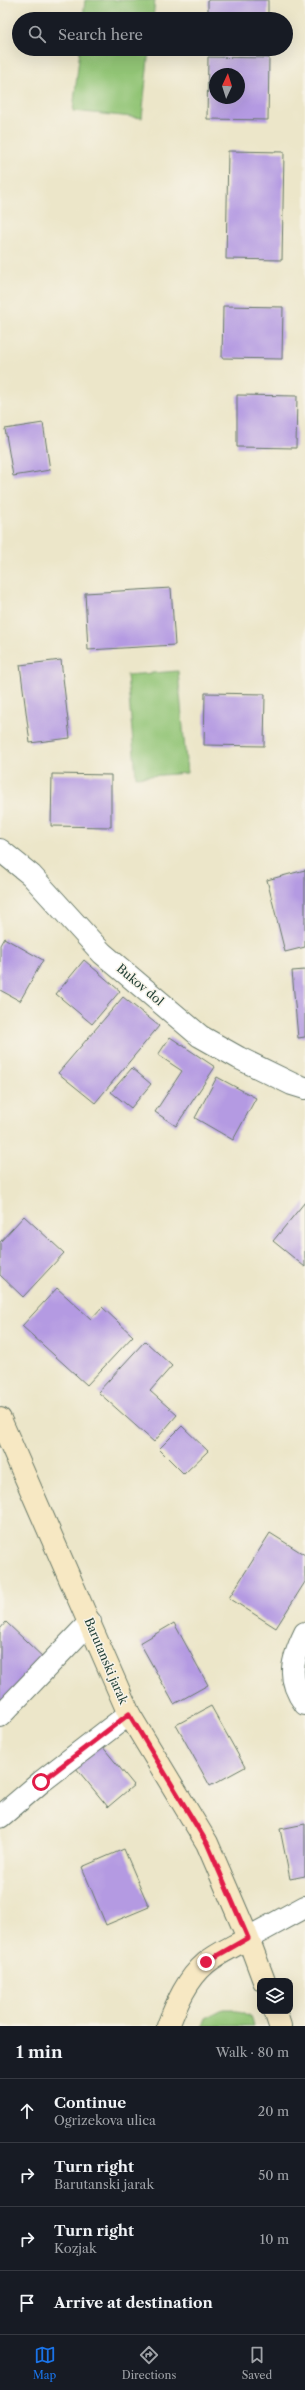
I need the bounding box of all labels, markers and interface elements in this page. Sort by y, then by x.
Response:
search box [12,12,293,56]
icon: search [26,23,48,45]
text: Search here [58,25,143,44]
north arrow [209,68,245,104]
street label: Bukov dol [114,961,167,1009]
street label: Barutanski jarak [82,1615,132,1707]
route start [32,1773,50,1791]
route end [197,1953,215,1971]
map controls [257,1978,293,2014]
button: layers [257,1978,293,2014]
text: 1 min [16,2042,63,2062]
text: Walk · 80 m [216,2044,289,2060]
text: Continue [54,2093,126,2112]
icon: ahead [16,2100,38,2122]
text: 20 m [258,2103,289,2119]
text: Ogrizekova ulica [54,2112,156,2128]
text: Turn right [54,2157,134,2176]
icon: right [16,2164,38,2186]
text: 50 m [258,2167,289,2183]
text: Barutanski jarak [54,2176,154,2192]
text: Turn right [54,2221,134,2240]
icon: right [16,2228,38,2250]
text: 10 m [260,2231,289,2247]
text: Kozjak [54,2240,96,2256]
icon: arrive [16,2292,38,2314]
text: Arrive at destination [54,2293,213,2312]
tab: Map [33,2344,56,2382]
tab: Directions [122,2344,176,2382]
tab: Saved [242,2344,272,2382]

